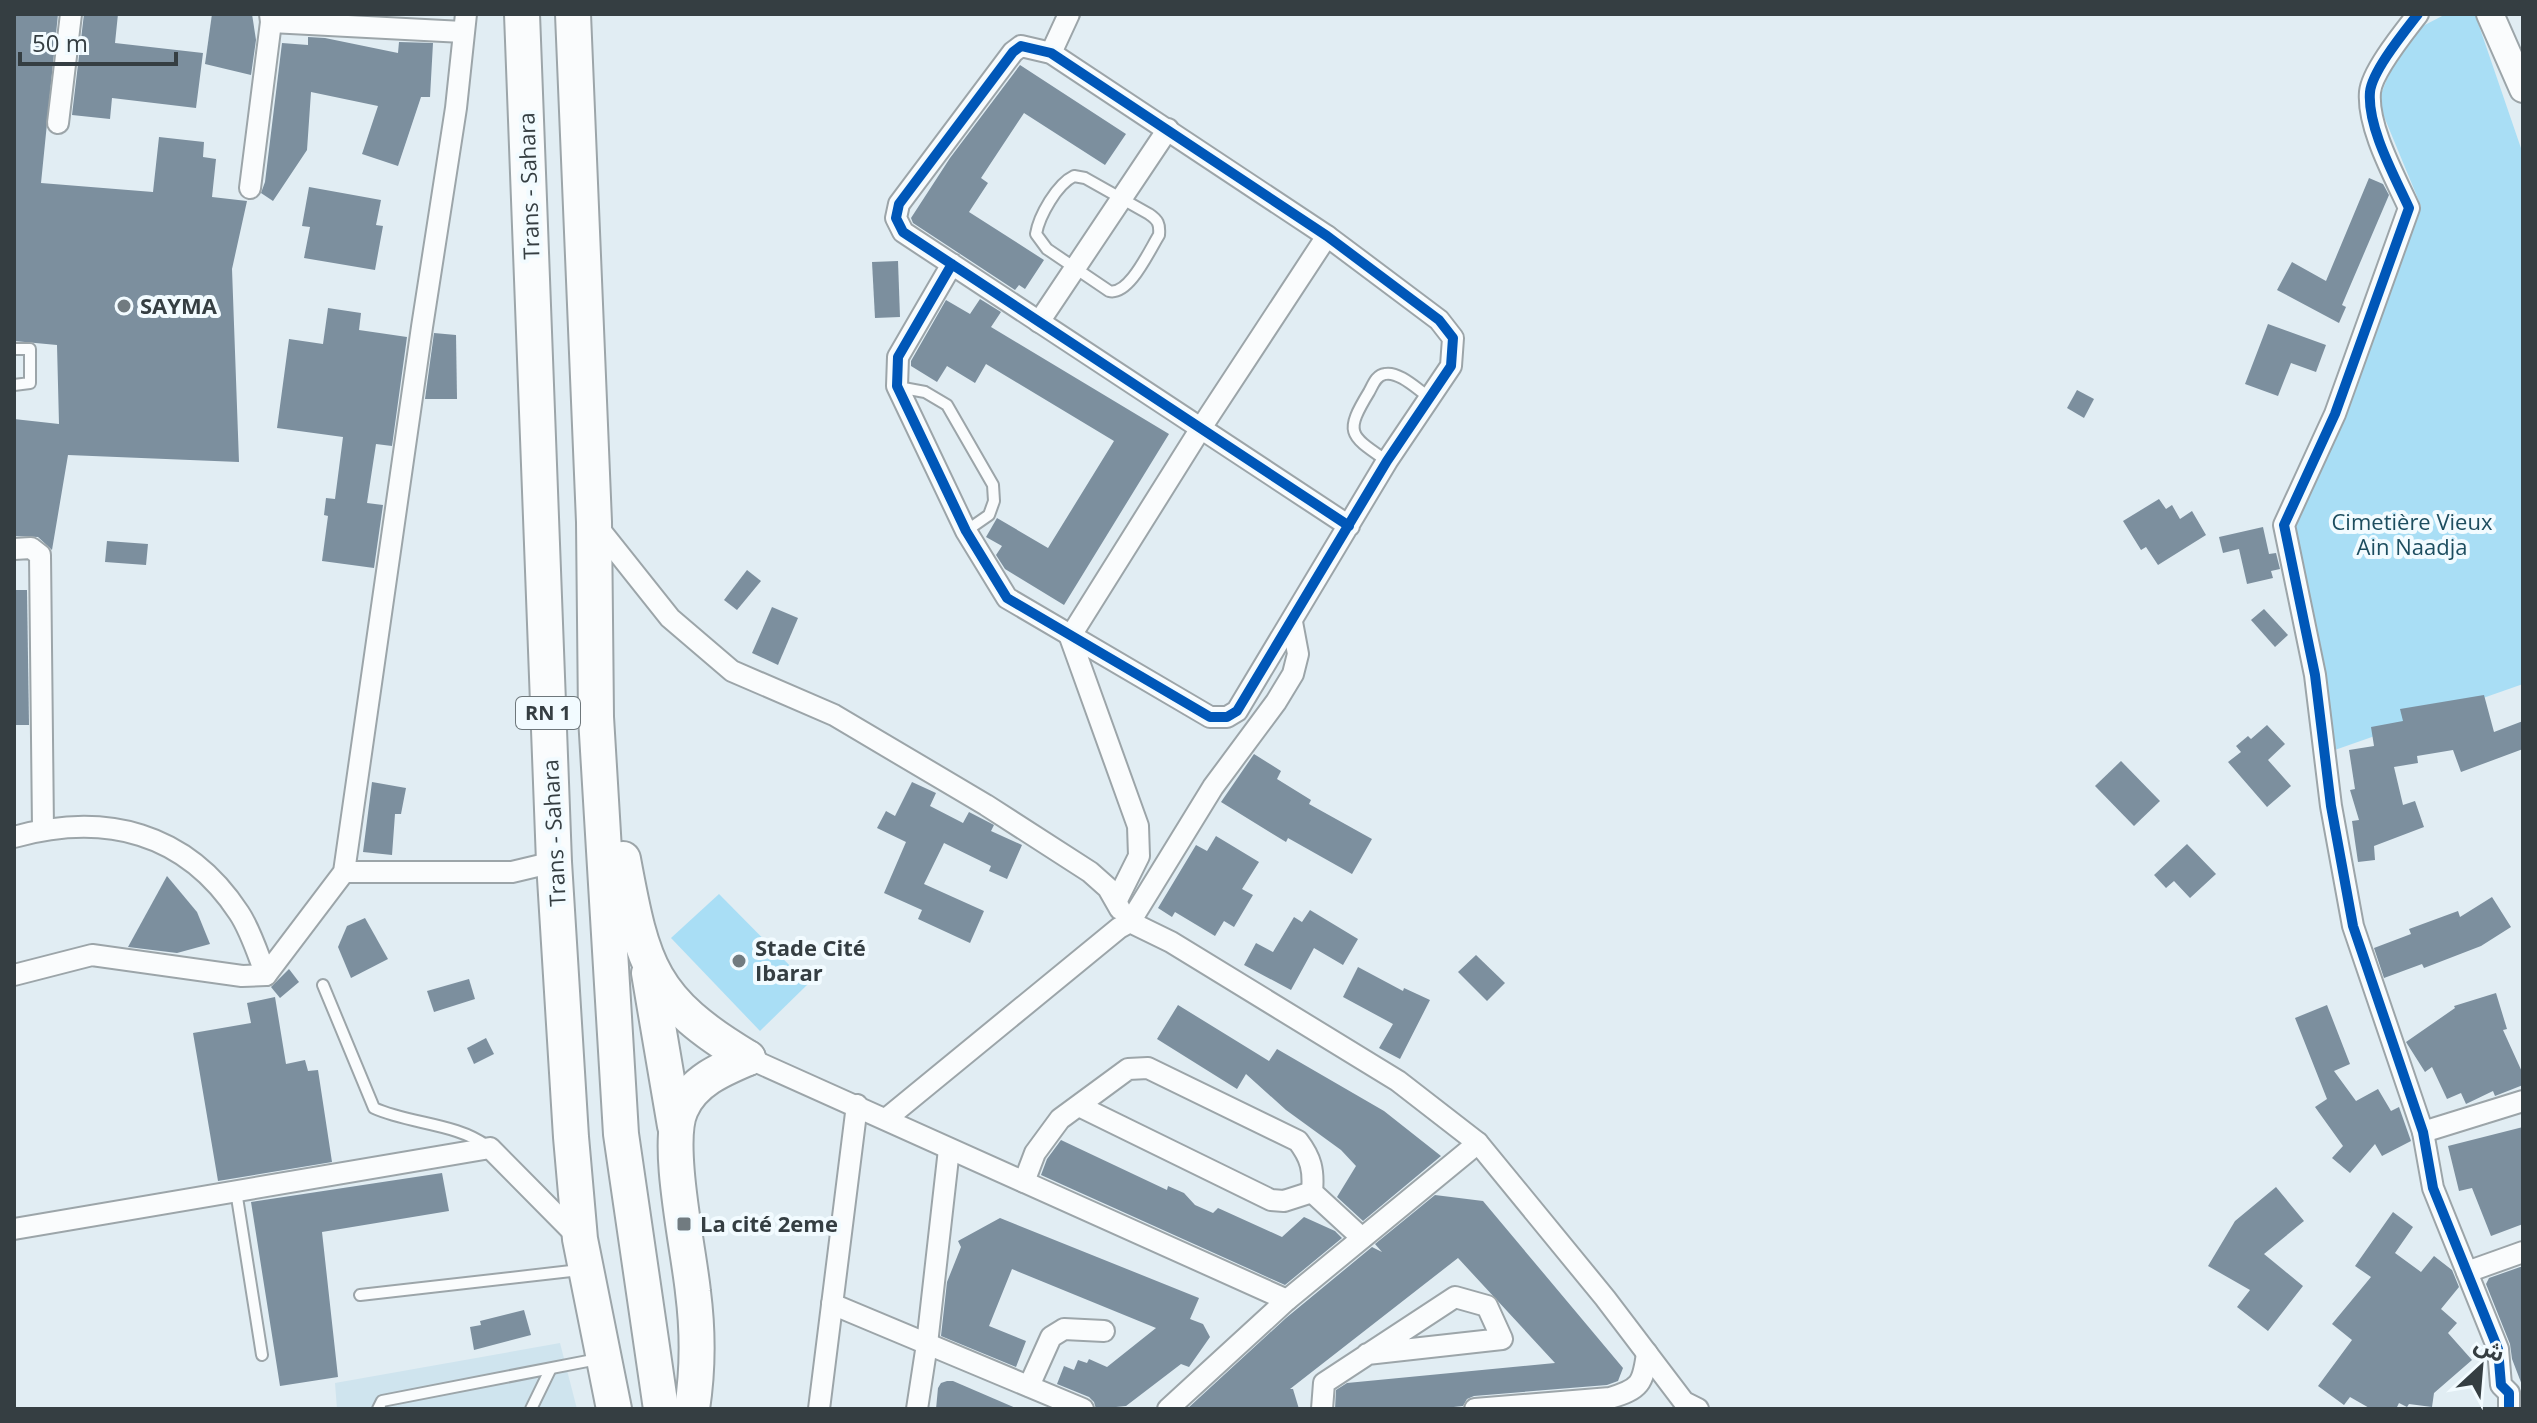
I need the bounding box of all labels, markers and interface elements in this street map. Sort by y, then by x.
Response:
scale bar [20,16,176,66]
text: 50 m [32,26,88,59]
street label: Trans - Sahara [510,112,546,260]
place label: SAYMA [140,290,218,320]
marker: SAYMA [115,297,133,315]
park label: Cimetière Vieux Ain Naadja [2332,506,2493,561]
road number: RN 1 [516,697,580,729]
street label: Trans - Sahara [534,759,572,907]
place label: Stade Cité Ibarar [755,932,866,987]
marker: Stade Cité Ibarar [730,952,748,970]
place label: La cité 2eme [700,1208,838,1238]
marker: La cité 2eme [675,1215,693,1233]
north arrow [2441,1327,2521,1407]
text: ش [2470,1328,2510,1368]

